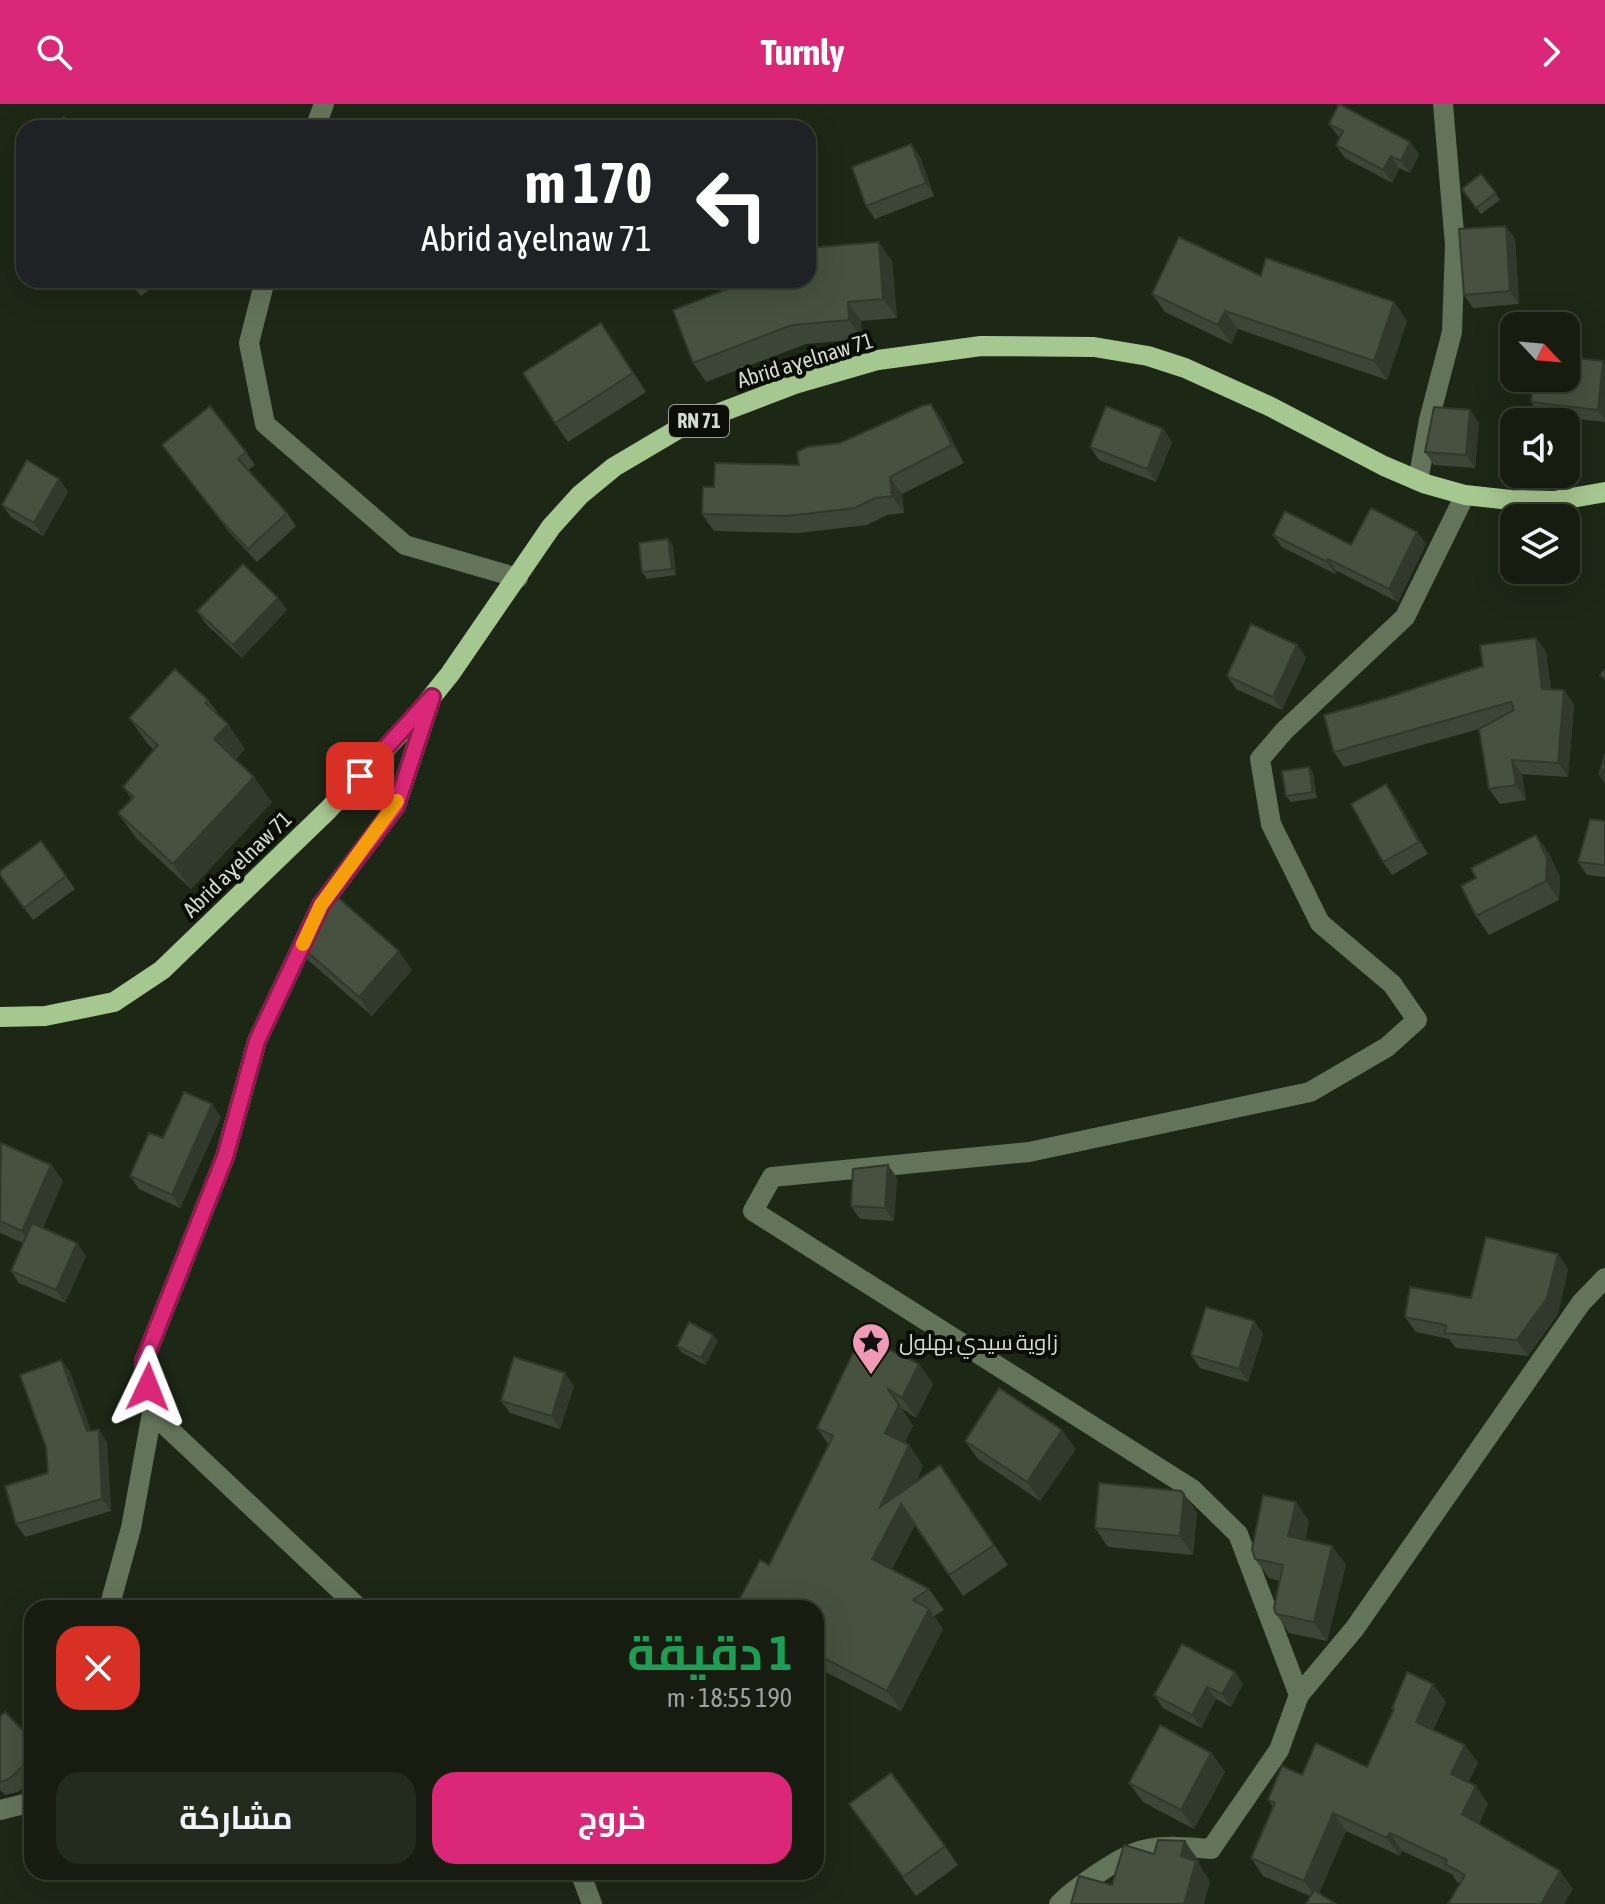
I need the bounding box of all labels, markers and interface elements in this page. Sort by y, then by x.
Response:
icon: search [32,30,76,74]
icon: forward [1529,30,1573,74]
text: Turnly [761,31,844,73]
text: 170 m [525,151,652,215]
icon: left [680,152,784,256]
text: Abrid aɣelnaw 71 [421,217,652,259]
north arrow [1500,312,1580,392]
map controls [1500,312,1580,584]
street label: Abrid aɣelnaw 71 [734,327,876,393]
road number: RN 71 [669,405,729,437]
button: sound [1500,408,1580,488]
button: layers [1500,504,1580,584]
pin [326,742,394,810]
icon: arrive [338,754,382,798]
street label: Abrid aɣelnaw 71 [177,806,297,922]
place icon: زاوية سيدي بهلول [850,1321,892,1376]
place label: زاوية سيدي بهلول [899,1329,1058,1359]
position arrow [106,1345,190,1429]
text: 1 دقيقة [627,1625,792,1680]
button: close [56,1626,140,1710]
text: 190 m · 18:55 [667,1683,792,1713]
button: مشاركة [56,1772,416,1864]
button: خروج [432,1772,792,1864]

